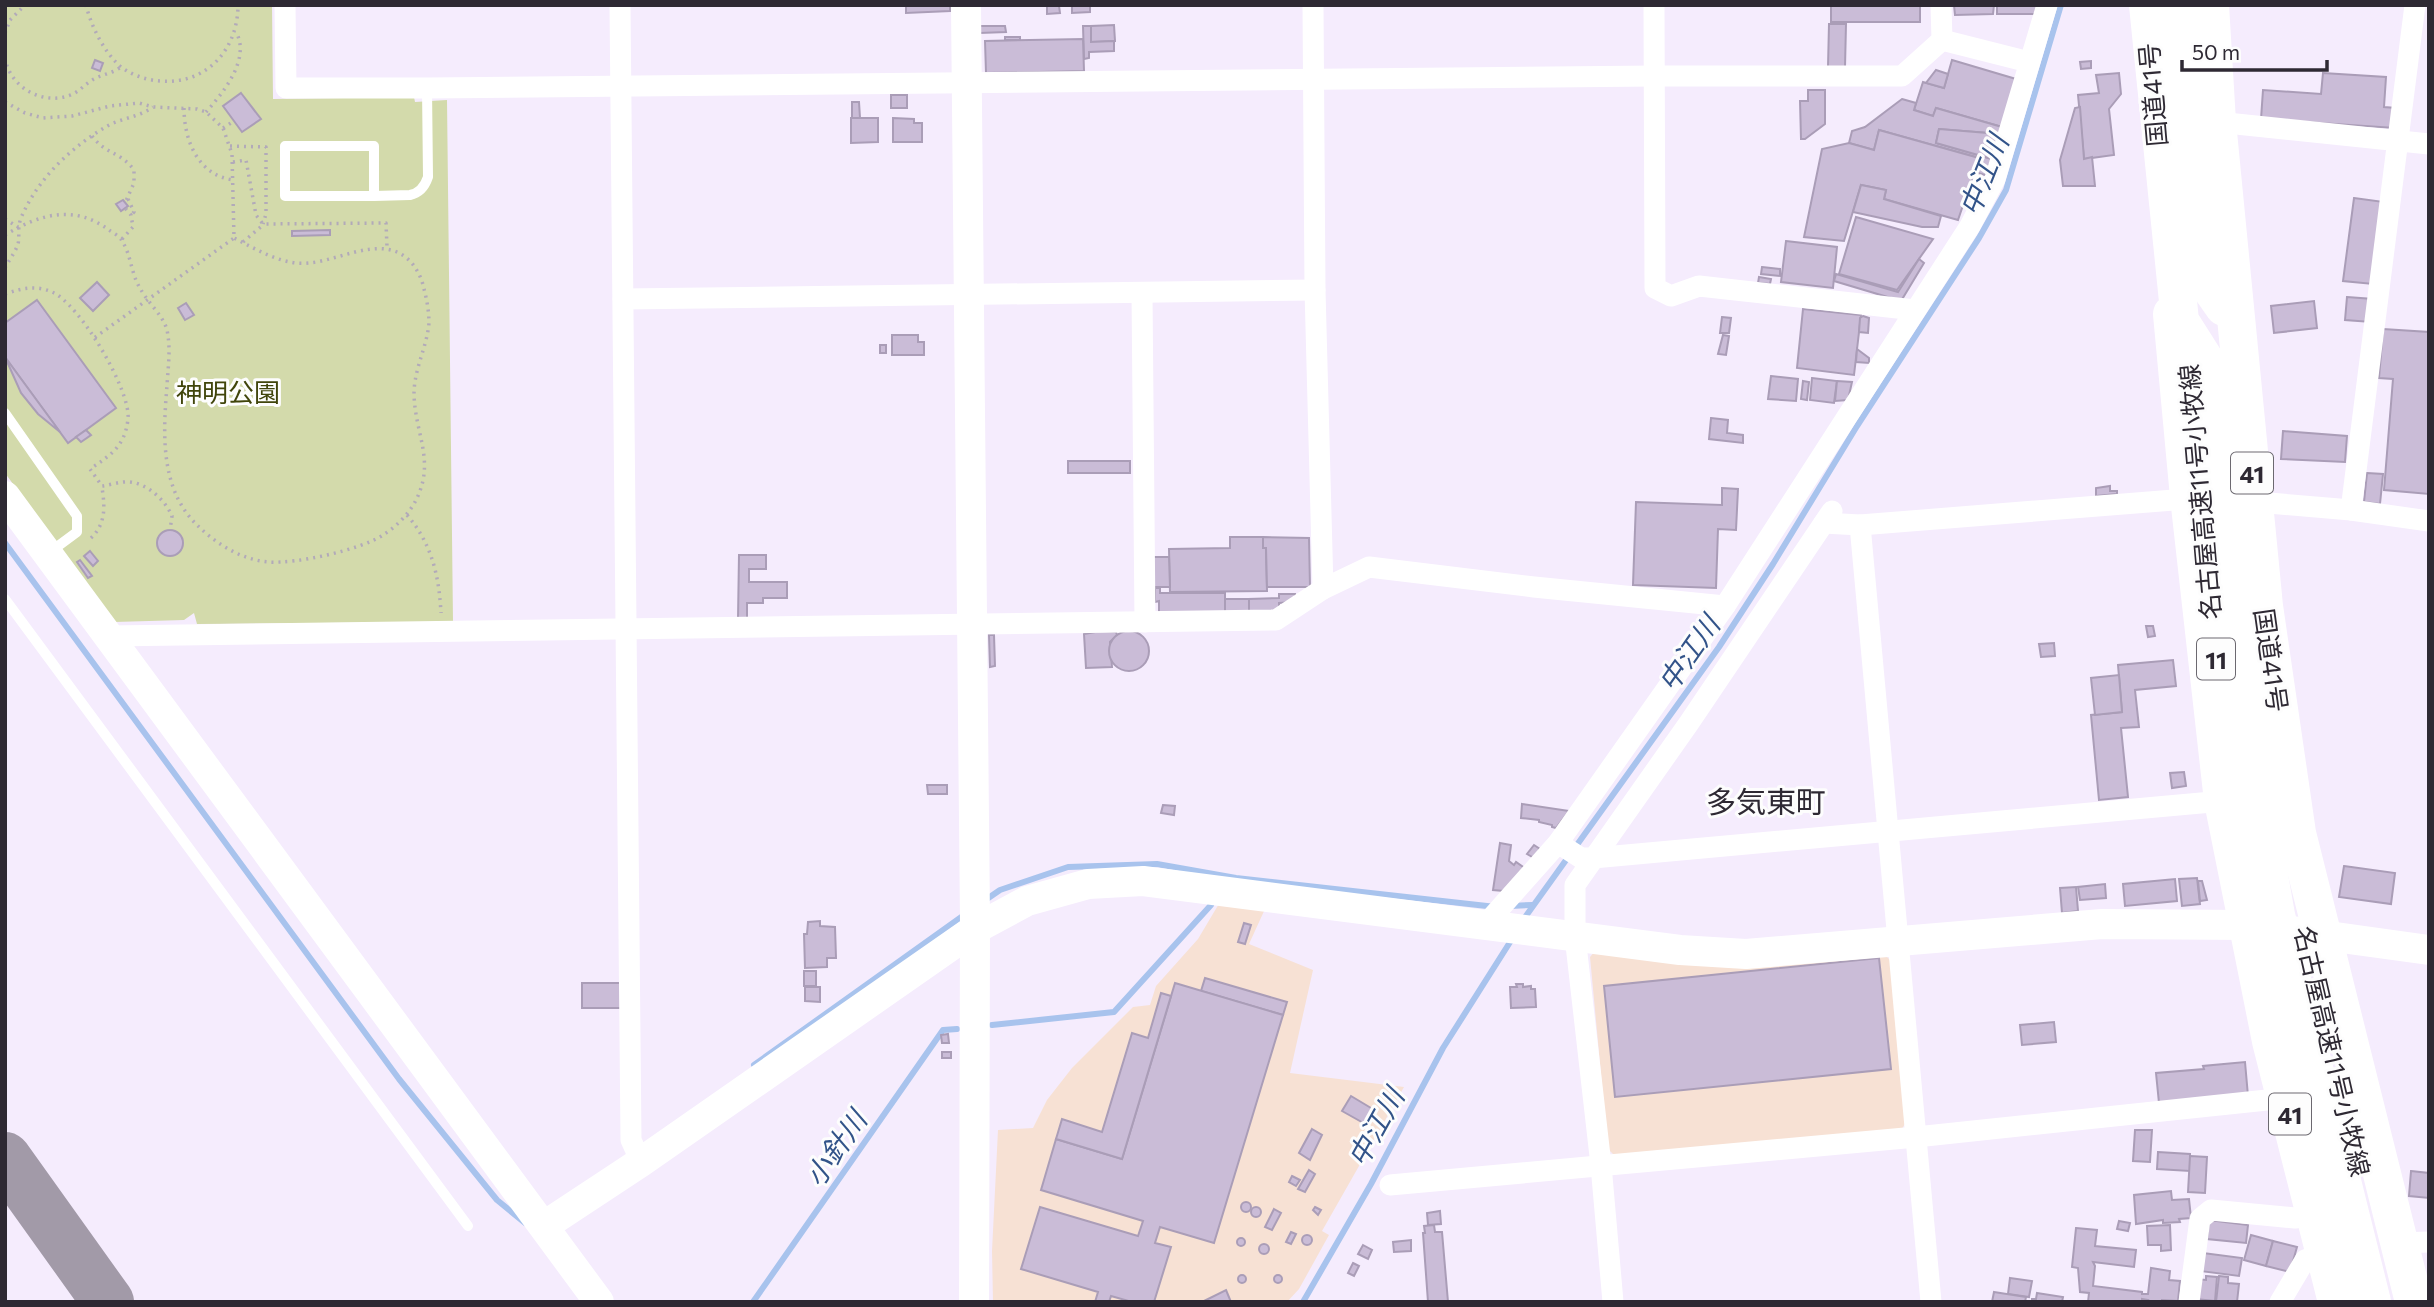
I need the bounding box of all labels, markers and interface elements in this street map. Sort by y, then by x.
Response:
scale bar [2182,28,2327,72]
text: 50 m [2192,39,2240,64]
street label: 国道41号 [2132,42,2172,148]
water label: 中江川 [1952,127,2016,220]
street label: 名古屋高速11号小牧線 [2172,363,2226,621]
park label: 神明公園 [176,376,280,407]
road number: 41 [2231,452,2273,494]
water label: 中江川 [1650,606,1728,697]
street label: 国道41号 [2249,606,2295,714]
road number: 11 [2197,638,2235,680]
district label: 多気東町 [1706,782,1826,819]
street label: 名古屋高速11号小牧線 [2289,923,2377,1179]
water label: 中江川 [1340,1079,1412,1172]
road number: 41 [2269,1094,2311,1134]
water label: 小針川 [797,1101,875,1192]

